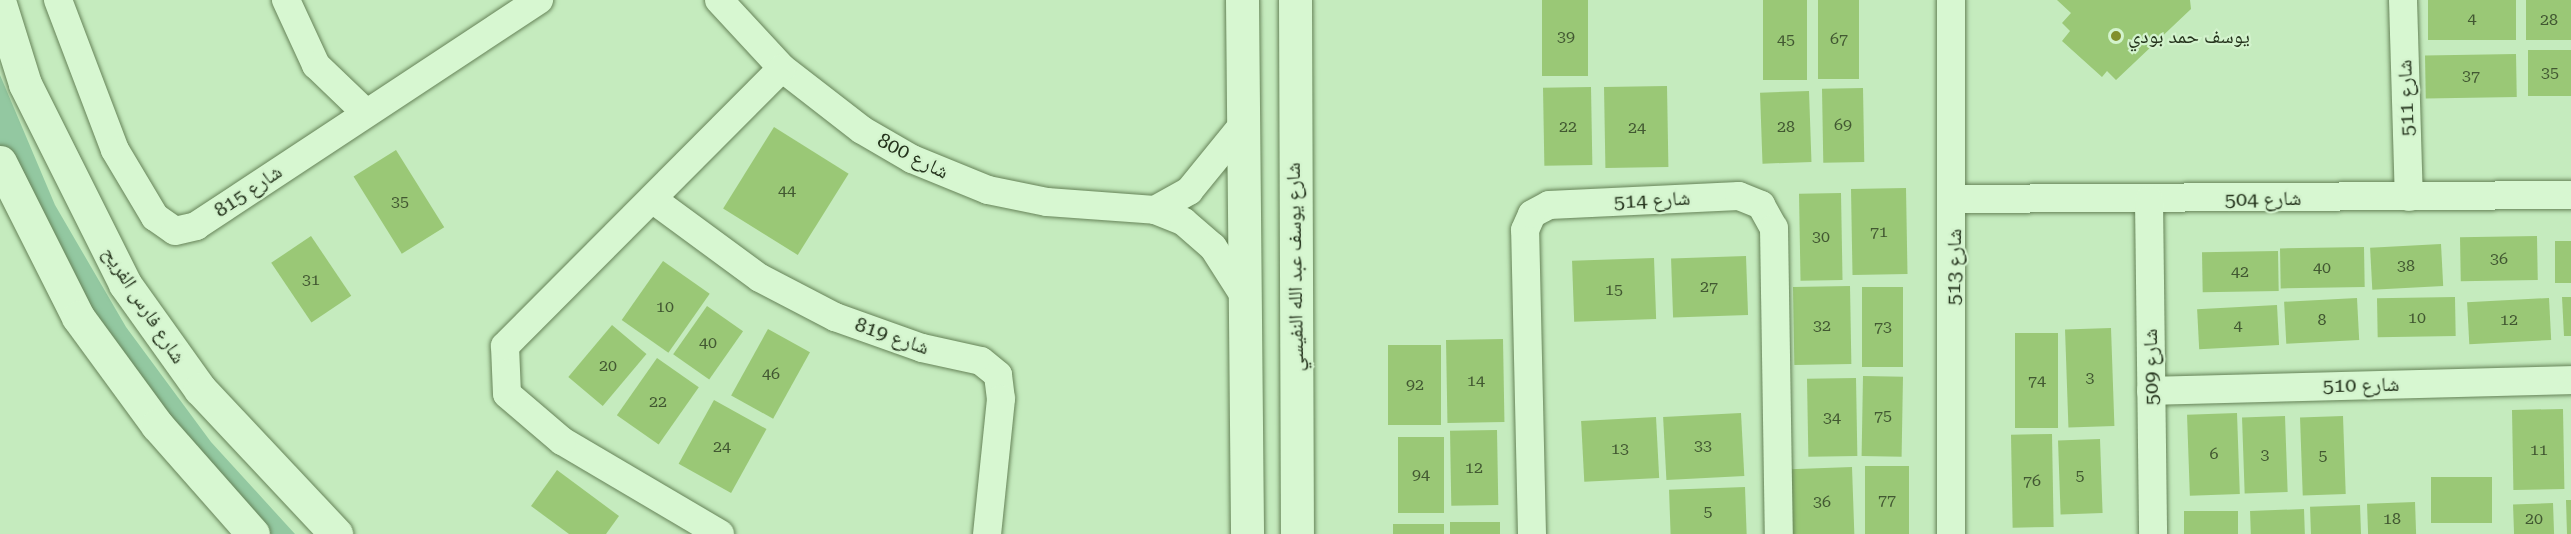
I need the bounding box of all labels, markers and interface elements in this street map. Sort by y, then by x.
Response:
house number: 4 [2468,9,2476,29]
house number: 28 [2540,10,2558,30]
place label: يوسف حمد بودي [2128,24,2250,48]
house number: 39 [1557,27,1575,47]
house number: 67 [1830,29,1848,49]
marker: يوسف حمد بودي [2109,29,2123,43]
house number: 45 [1777,30,1795,50]
street label: شارع 511 [2393,59,2419,137]
house number: 35 [2541,63,2559,83]
house number: 37 [2462,66,2480,86]
house number: 69 [1834,115,1852,135]
house number: 22 [1559,117,1577,137]
house number: 28 [1777,117,1795,137]
house number: 24 [1628,118,1646,138]
street label: شارع 800 [873,128,953,184]
street label: شارع 815 [210,160,286,222]
street label: شارع يوسف عبد الله النفيسي [1281,162,1309,372]
house number: 44 [778,181,796,201]
street label: شارع 514 [1613,186,1691,214]
street label: شارع 504 [2224,186,2302,212]
house number: 35 [391,192,409,212]
house number: 71 [1870,222,1888,242]
house number: 30 [1812,227,1830,247]
street label: شارع 513 [1941,228,1967,306]
street label: شارع فارس الفريح [97,242,191,368]
house number: 36 [2490,249,2508,269]
house number: 38 [2397,256,2415,276]
house number: 40 [2313,258,2331,278]
house number: 42 [2231,262,2249,282]
house number: 31 [302,270,320,290]
house number: 27 [1700,277,1718,297]
house number: 15 [1605,280,1623,300]
house number: 10 [656,297,674,317]
house number: 10 [2408,308,2426,328]
house number: 8 [2318,310,2326,330]
house number: 12 [2500,310,2518,330]
street label: شارع 819 [852,312,932,360]
house number: 32 [1813,316,1831,336]
house number: 4 [2234,316,2242,336]
house number: 73 [1874,317,1892,337]
street label: شارع 509 [2138,328,2164,406]
house number: 40 [699,333,717,353]
house number: 20 [599,356,617,376]
house number: 46 [762,364,780,384]
house number: 3 [2086,368,2094,388]
house number: 14 [1467,371,1485,391]
house number: 74 [2028,371,2046,391]
street label: شارع 510 [2322,372,2400,398]
house number: 92 [1406,375,1424,395]
house number: 22 [649,392,667,412]
house number: 75 [1874,406,1892,426]
house number: 34 [1823,408,1841,428]
house number: 33 [1694,436,1712,456]
house number: 24 [713,437,731,457]
house number: 13 [1611,439,1629,459]
house number: 11 [2530,440,2548,460]
house number: 6 [2210,444,2218,464]
house number: 3 [2261,445,2269,465]
house number: 5 [2319,446,2327,466]
house number: 12 [1465,458,1483,478]
house number: 94 [1412,465,1430,485]
house number: 5 [2076,466,2084,486]
house number: 76 [2023,471,2041,491]
house number: 77 [1878,490,1896,510]
house number: 36 [1813,492,1831,512]
house number: 5 [1704,502,1712,522]
house number: 18 [2383,509,2401,529]
house number: 20 [2525,509,2543,529]

